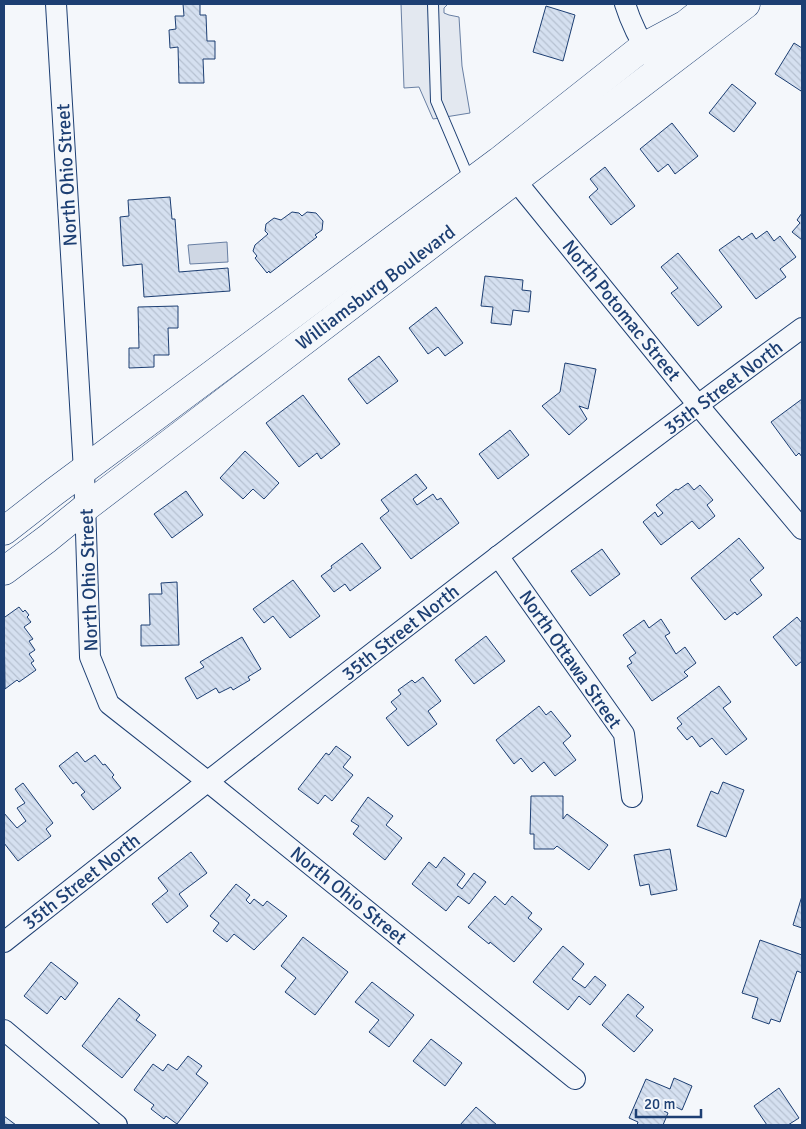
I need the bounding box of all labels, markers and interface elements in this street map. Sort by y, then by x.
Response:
street label: North Ohio Street [51,103,83,247]
street label: Williamsburg Boulevard [291,220,460,356]
street label: North Potomac Street [557,235,686,386]
street label: 35th Street North [659,335,788,440]
street label: North Ohio Street [75,508,103,652]
street label: 35th Street North [337,579,464,686]
street label: North Ottawa Street [513,586,627,734]
street label: 35th Street North [18,828,145,935]
street label: North Ohio Street [285,841,412,950]
scale bar [636,1086,701,1118]
text: 20 m [644,1095,675,1113]

